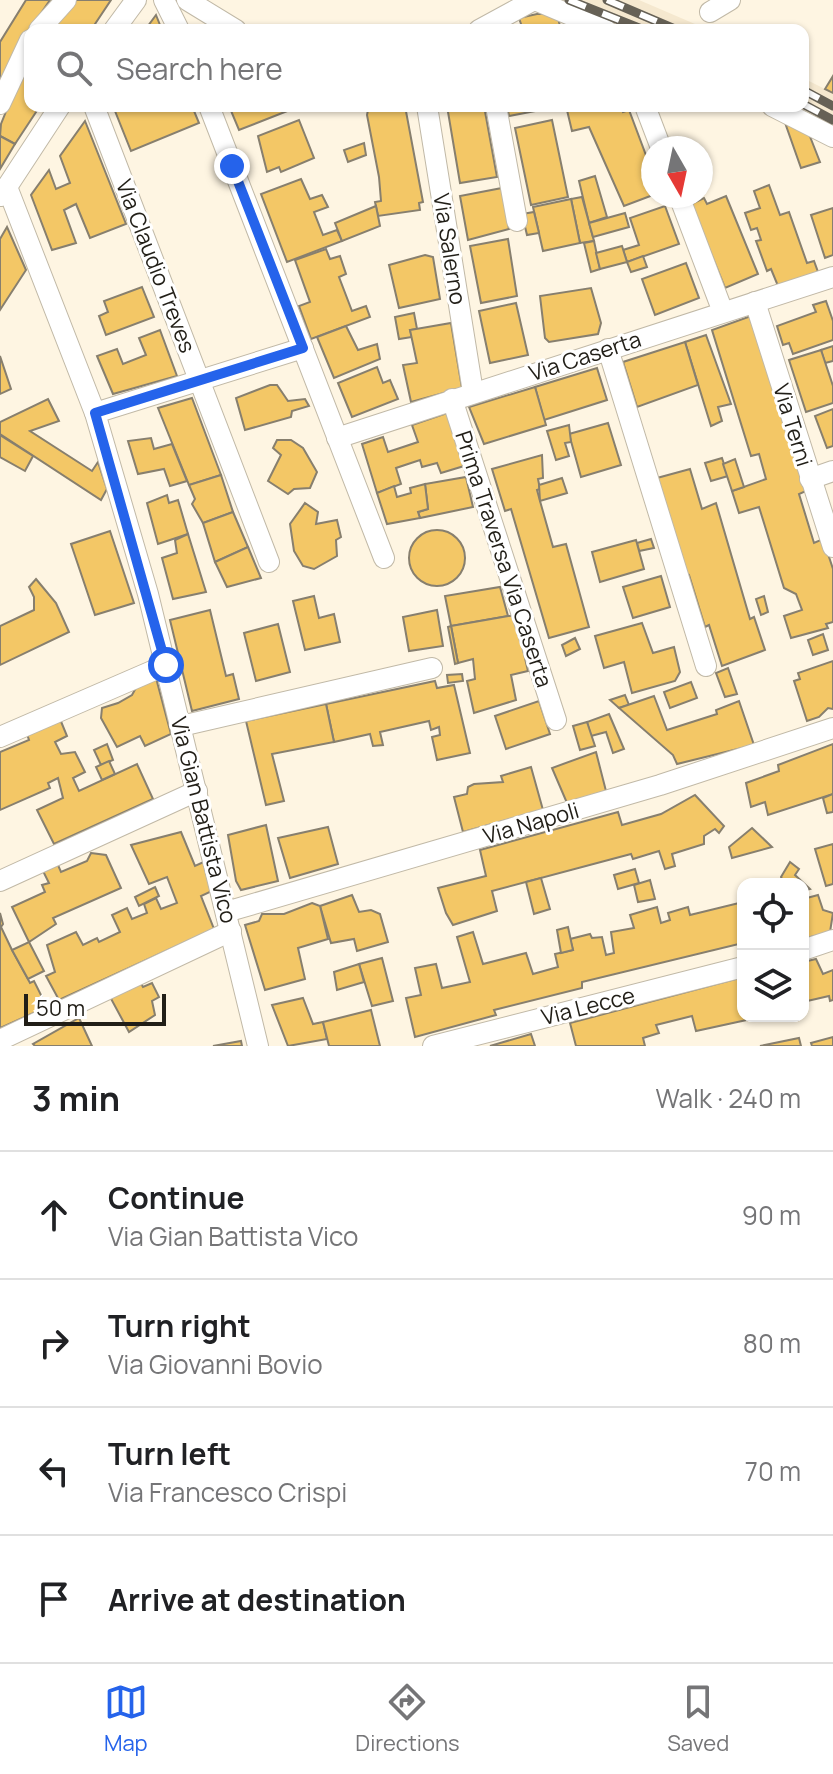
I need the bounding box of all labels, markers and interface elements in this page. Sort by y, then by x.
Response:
search box [24,24,809,112]
icon: search [52,46,96,90]
text: Search here [116,48,283,89]
north arrow [641,136,713,208]
route end [214,148,250,184]
street label: Via Claudio Treves [109,175,203,357]
street label: Via Salerno [426,191,474,307]
street label: Via Caserta [525,324,645,388]
street label: Via Terni [766,380,820,470]
street label: Prima Traversa Via Caserta [448,427,560,691]
route start [148,647,184,683]
street label: Via Gian Battista Vico [164,714,244,926]
street label: Via Napoli [480,795,582,851]
map controls [737,878,809,1022]
button: locate [737,878,809,950]
button: layers [737,950,809,1022]
street label: Via Lecce [538,980,638,1032]
scale bar [24,990,166,1026]
text: 50 m [36,993,85,1023]
text: 3 min [32,1075,120,1121]
text: Walk · 240 m [655,1080,801,1116]
text: Continue [108,1177,244,1218]
icon: ahead [32,1193,76,1237]
text: 90 m [742,1197,801,1233]
text: Via Gian Battista Vico [108,1218,358,1254]
text: Turn right [108,1305,251,1346]
icon: right [32,1321,76,1365]
text: 80 m [743,1325,801,1361]
text: Via Giovanni Bovio [108,1346,323,1382]
text: Turn left [108,1433,231,1474]
icon: left [32,1449,76,1493]
text: 70 m [745,1453,801,1489]
text: Via Francesco Crispi [108,1474,347,1510]
icon: arrive [32,1577,76,1621]
text: Arrive at destination [108,1579,406,1620]
tab: Map [104,1680,148,1758]
tab: Directions [355,1680,460,1758]
tab: Saved [667,1680,729,1758]

